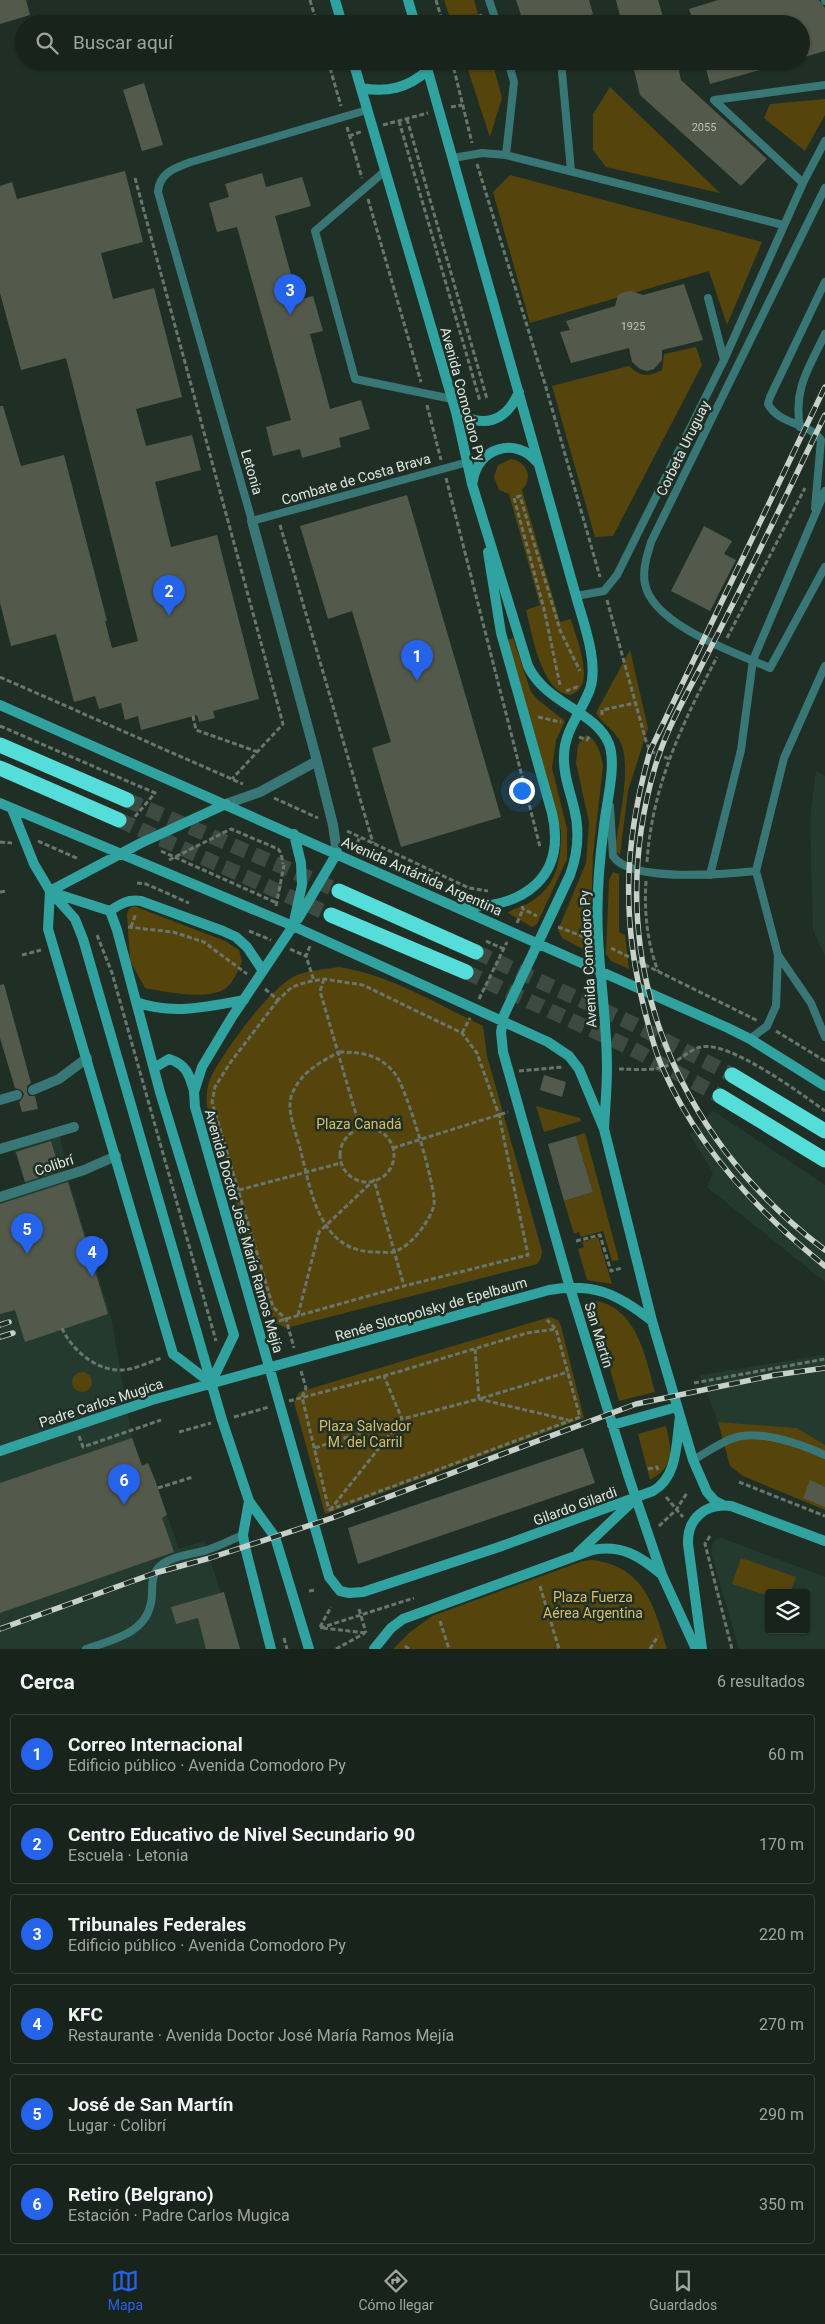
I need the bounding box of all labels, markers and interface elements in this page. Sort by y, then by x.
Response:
search box [15,15,810,70]
icon: search [33,29,61,57]
text: Buscar aquí [73,31,173,54]
house number: 2055 [692,121,716,134]
pin: 3 [274,274,306,315]
house number: 1925 [621,320,645,333]
street label: Avenida Comodoro Py [437,325,489,463]
street label: Corbeta Uruguay [653,397,713,498]
street label: Letonia [238,448,266,496]
street label: Combate de Costa Brava [280,450,432,508]
pin: 2 [153,575,185,616]
pin: 1 [401,640,433,681]
your location [509,778,535,804]
street label: Avenida Antártida Argentina [339,833,505,919]
street label: Avenida Comodoro Py [576,889,600,1028]
street label: Avenida Doctor José María Ramos Mejía [202,1107,286,1355]
park label: Plaza Canadá [316,1116,402,1132]
street label: Colibrí [33,1151,76,1179]
pin: 5 [11,1213,43,1254]
pin: 4 [76,1236,108,1277]
street label: Renée Slotopolsky de Epelbaum [333,1274,529,1344]
street label: San Martín [581,1300,617,1370]
street label: Padre Carlos Mugica [37,1375,165,1431]
park label: Plaza Salvador M. del Carril [319,1418,411,1450]
pin: 6 [108,1464,140,1505]
street label: Gilardo Gilardi [531,1483,619,1529]
park label: Plaza Fuerza Aérea Argentina [543,1589,643,1621]
map controls [765,1589,810,1634]
button: layers [765,1589,810,1634]
text: Cerca [20,1670,75,1694]
text: 6 resultados [717,1672,805,1691]
text: Correo Internacional [68,1733,243,1756]
text: 1 [32,1745,42,1764]
text: 60 m [768,1745,804,1764]
text: Edificio público · Avenida Comodoro Py [68,1756,346,1775]
text: Centro Educativo de Nivel Secundario 90 [68,1823,415,1846]
text: 2 [32,1835,42,1854]
text: 170 m [759,1835,804,1854]
text: Escuela · Letonia [68,1846,188,1865]
text: Tribunales Federales [68,1913,246,1936]
text: 3 [32,1925,42,1944]
text: 220 m [759,1925,804,1944]
text: Edificio público · Avenida Comodoro Py [68,1936,346,1955]
text: KFC [68,2003,103,2026]
text: 4 [32,2015,42,2034]
text: 270 m [759,2015,804,2034]
text: Restaurante · Avenida Doctor José María Ramos Mejía [68,2026,454,2045]
text: José de San Martín [68,2093,234,2116]
text: 5 [32,2105,42,2124]
text: 290 m [759,2105,804,2124]
text: Lugar · Colibrí [68,2116,166,2135]
text: Retiro (Belgrano) [68,2183,214,2206]
text: 6 [32,2195,42,2214]
text: 350 m [759,2195,804,2214]
text: Estación · Padre Carlos Mugica [68,2206,290,2225]
tab: Mapa [108,2267,143,2313]
tab: Cómo llegar [358,2267,434,2313]
tab: Guardados [649,2267,717,2313]

